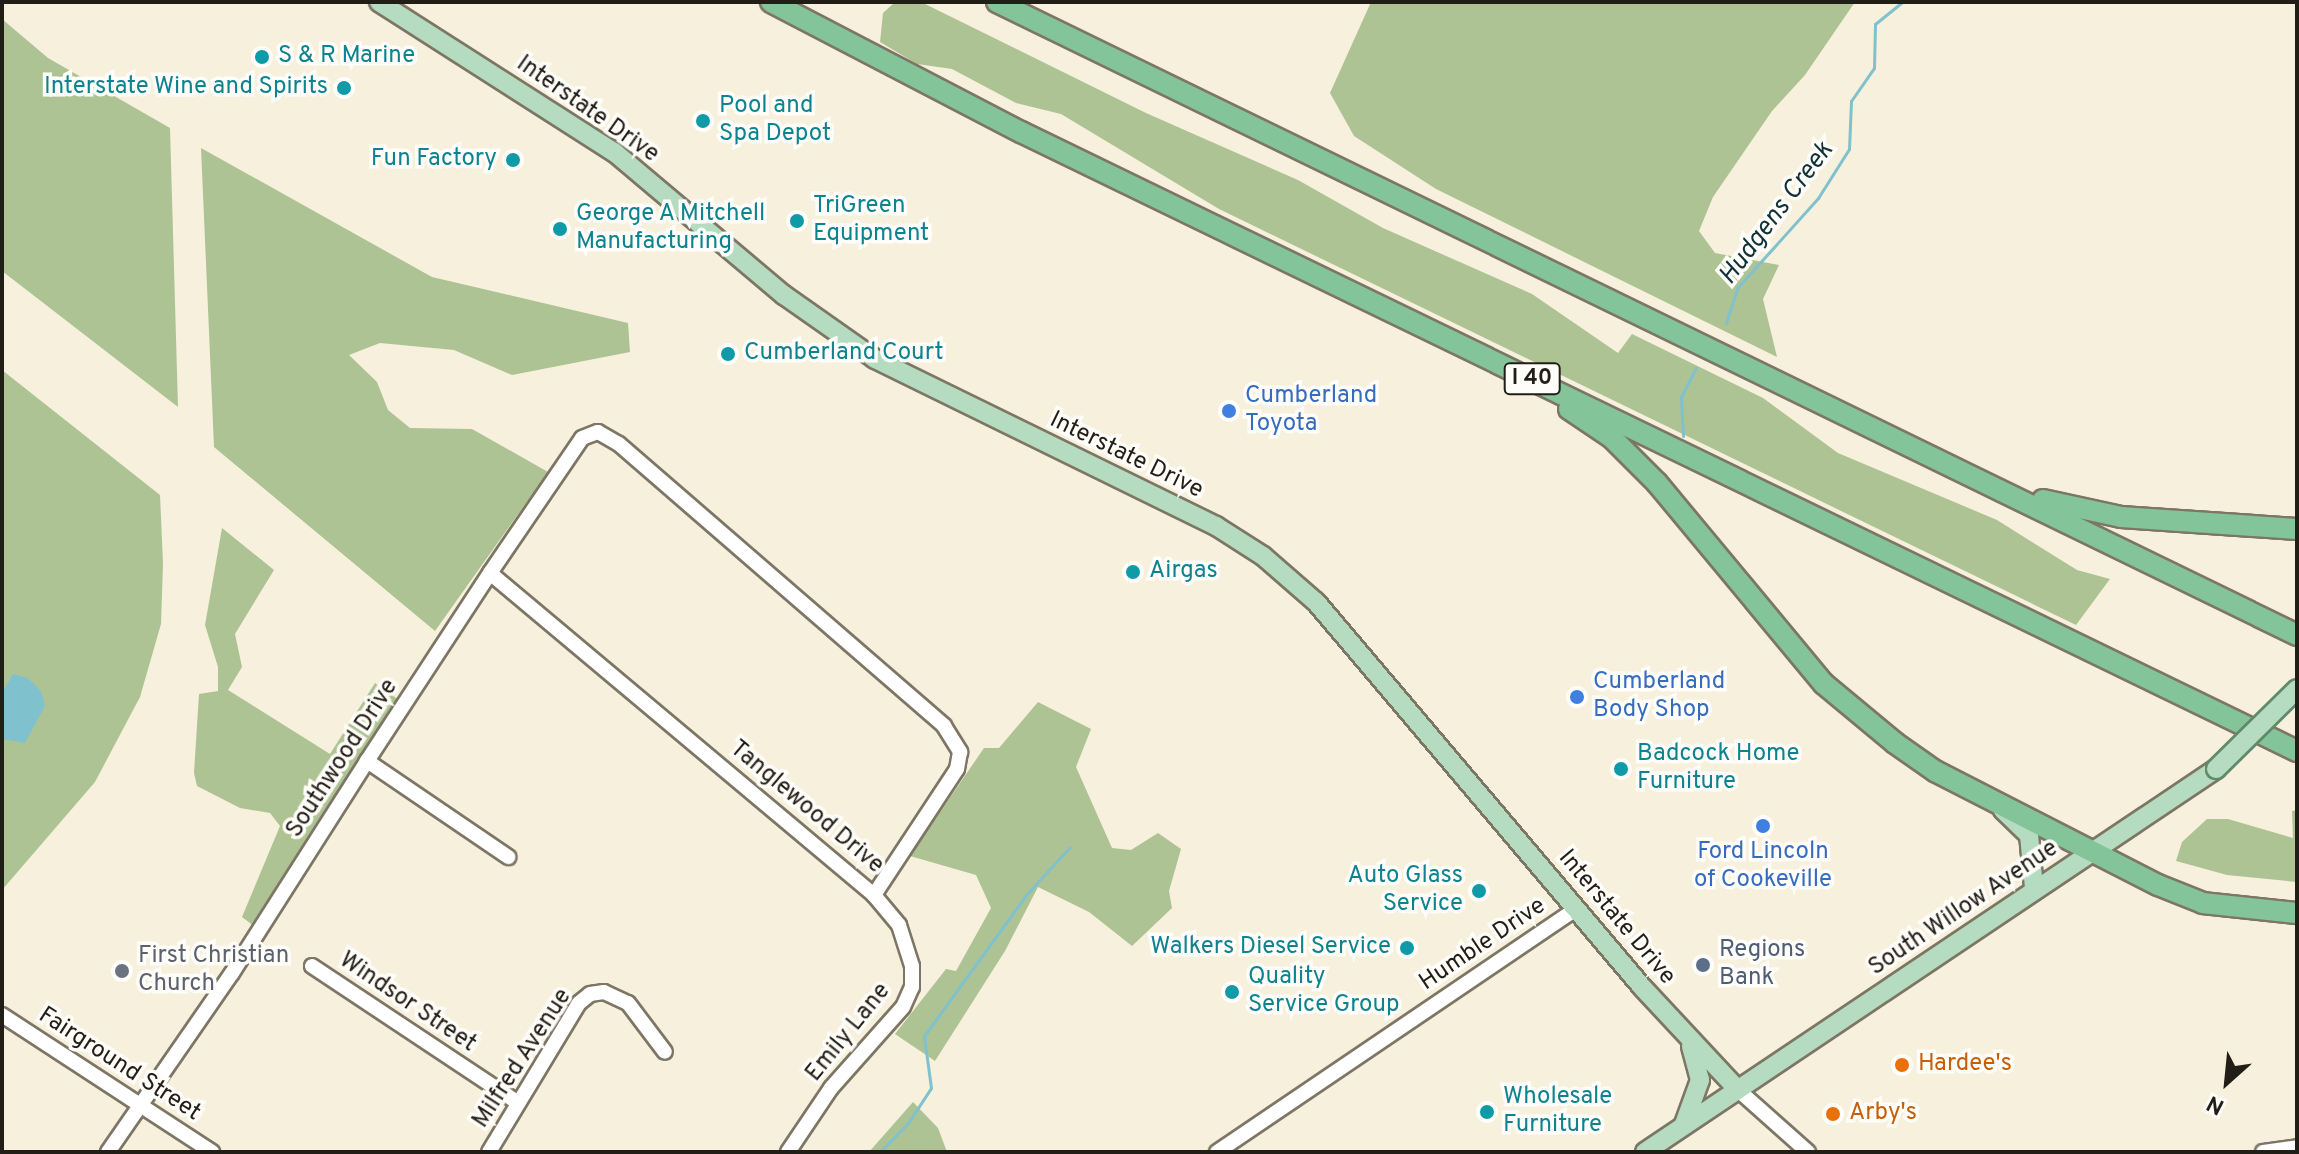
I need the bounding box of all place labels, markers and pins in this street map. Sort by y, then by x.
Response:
place label: S & R Marine [278,43,415,71]
marker: S & R Marine [253,48,271,66]
place label: Interstate Wine and Spirits [43,74,328,102]
marker: Interstate Wine and Spirits [335,79,353,97]
place label: Pool and Spa Depot [719,93,831,149]
marker: Pool and Spa Depot [694,112,712,130]
place label: Fun Factory [371,146,497,174]
marker: Fun Factory [504,151,522,169]
place label: TriGreen Equipment [813,193,929,249]
place label: George A Mitchell Manufacturing [576,201,767,257]
marker: TriGreen Equipment [788,212,806,230]
marker: George A Mitchell Manufacturing [551,220,569,238]
place label: Cumberland Court [744,340,943,368]
marker: Cumberland Court [719,345,737,363]
place label: Cumberland Toyota [1245,383,1377,439]
marker: Cumberland Toyota [1220,402,1238,420]
place label: Airgas [1149,558,1218,586]
marker: Airgas [1124,563,1142,581]
place label: Cumberland Body Shop [1593,669,1725,725]
marker: Cumberland Body Shop [1568,688,1586,706]
place label: Badcock Home Furniture [1637,741,1800,797]
marker: Badcock Home Furniture [1612,760,1630,778]
marker: Ford Lincoln of Cookeville [1754,817,1772,835]
place label: Ford Lincoln of Cookeville [1694,839,1832,895]
place label: Auto Glass Service [1348,863,1463,919]
marker: Auto Glass Service [1470,882,1488,900]
place label: Walkers Diesel Service [1150,934,1391,962]
place label: Regions Bank [1719,937,1805,993]
marker: Walkers Diesel Service [1398,939,1416,957]
place label: First Christian Church [138,943,289,999]
marker: Regions Bank [1694,956,1712,974]
marker: First Christian Church [113,962,131,980]
place label: Quality Service Group [1248,964,1400,1020]
marker: Quality Service Group [1223,983,1241,1001]
place label: Hardee's [1918,1051,2012,1079]
marker: Hardee's [1893,1056,1911,1074]
place label: Wholesale Furniture [1503,1084,1612,1140]
place label: Arby's [1849,1100,1917,1128]
marker: Wholesale Furniture [1478,1103,1496,1121]
marker: Arby's [1824,1105,1842,1123]

